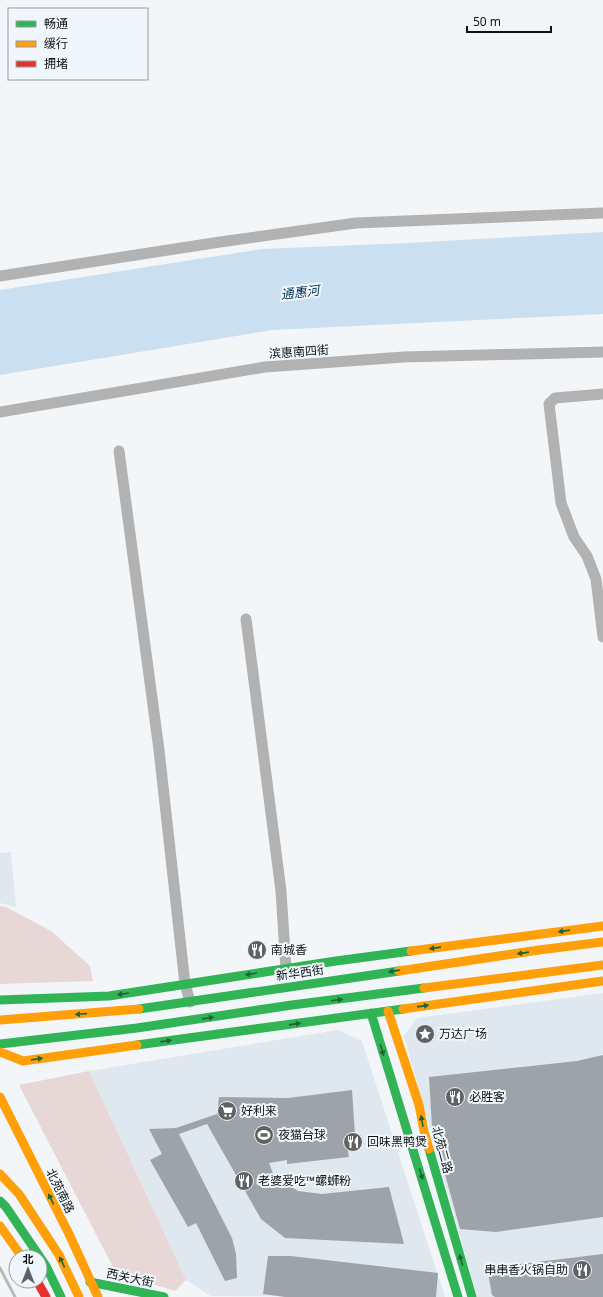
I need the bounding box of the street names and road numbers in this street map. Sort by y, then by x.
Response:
street label: 滨惠南四街 [268,341,329,362]
street label: 新华西街 [275,961,325,984]
street label: 北苑二路 [428,1124,457,1175]
street label: 北苑南路 [42,1165,79,1216]
street label: 西关大街 [105,1264,155,1291]

